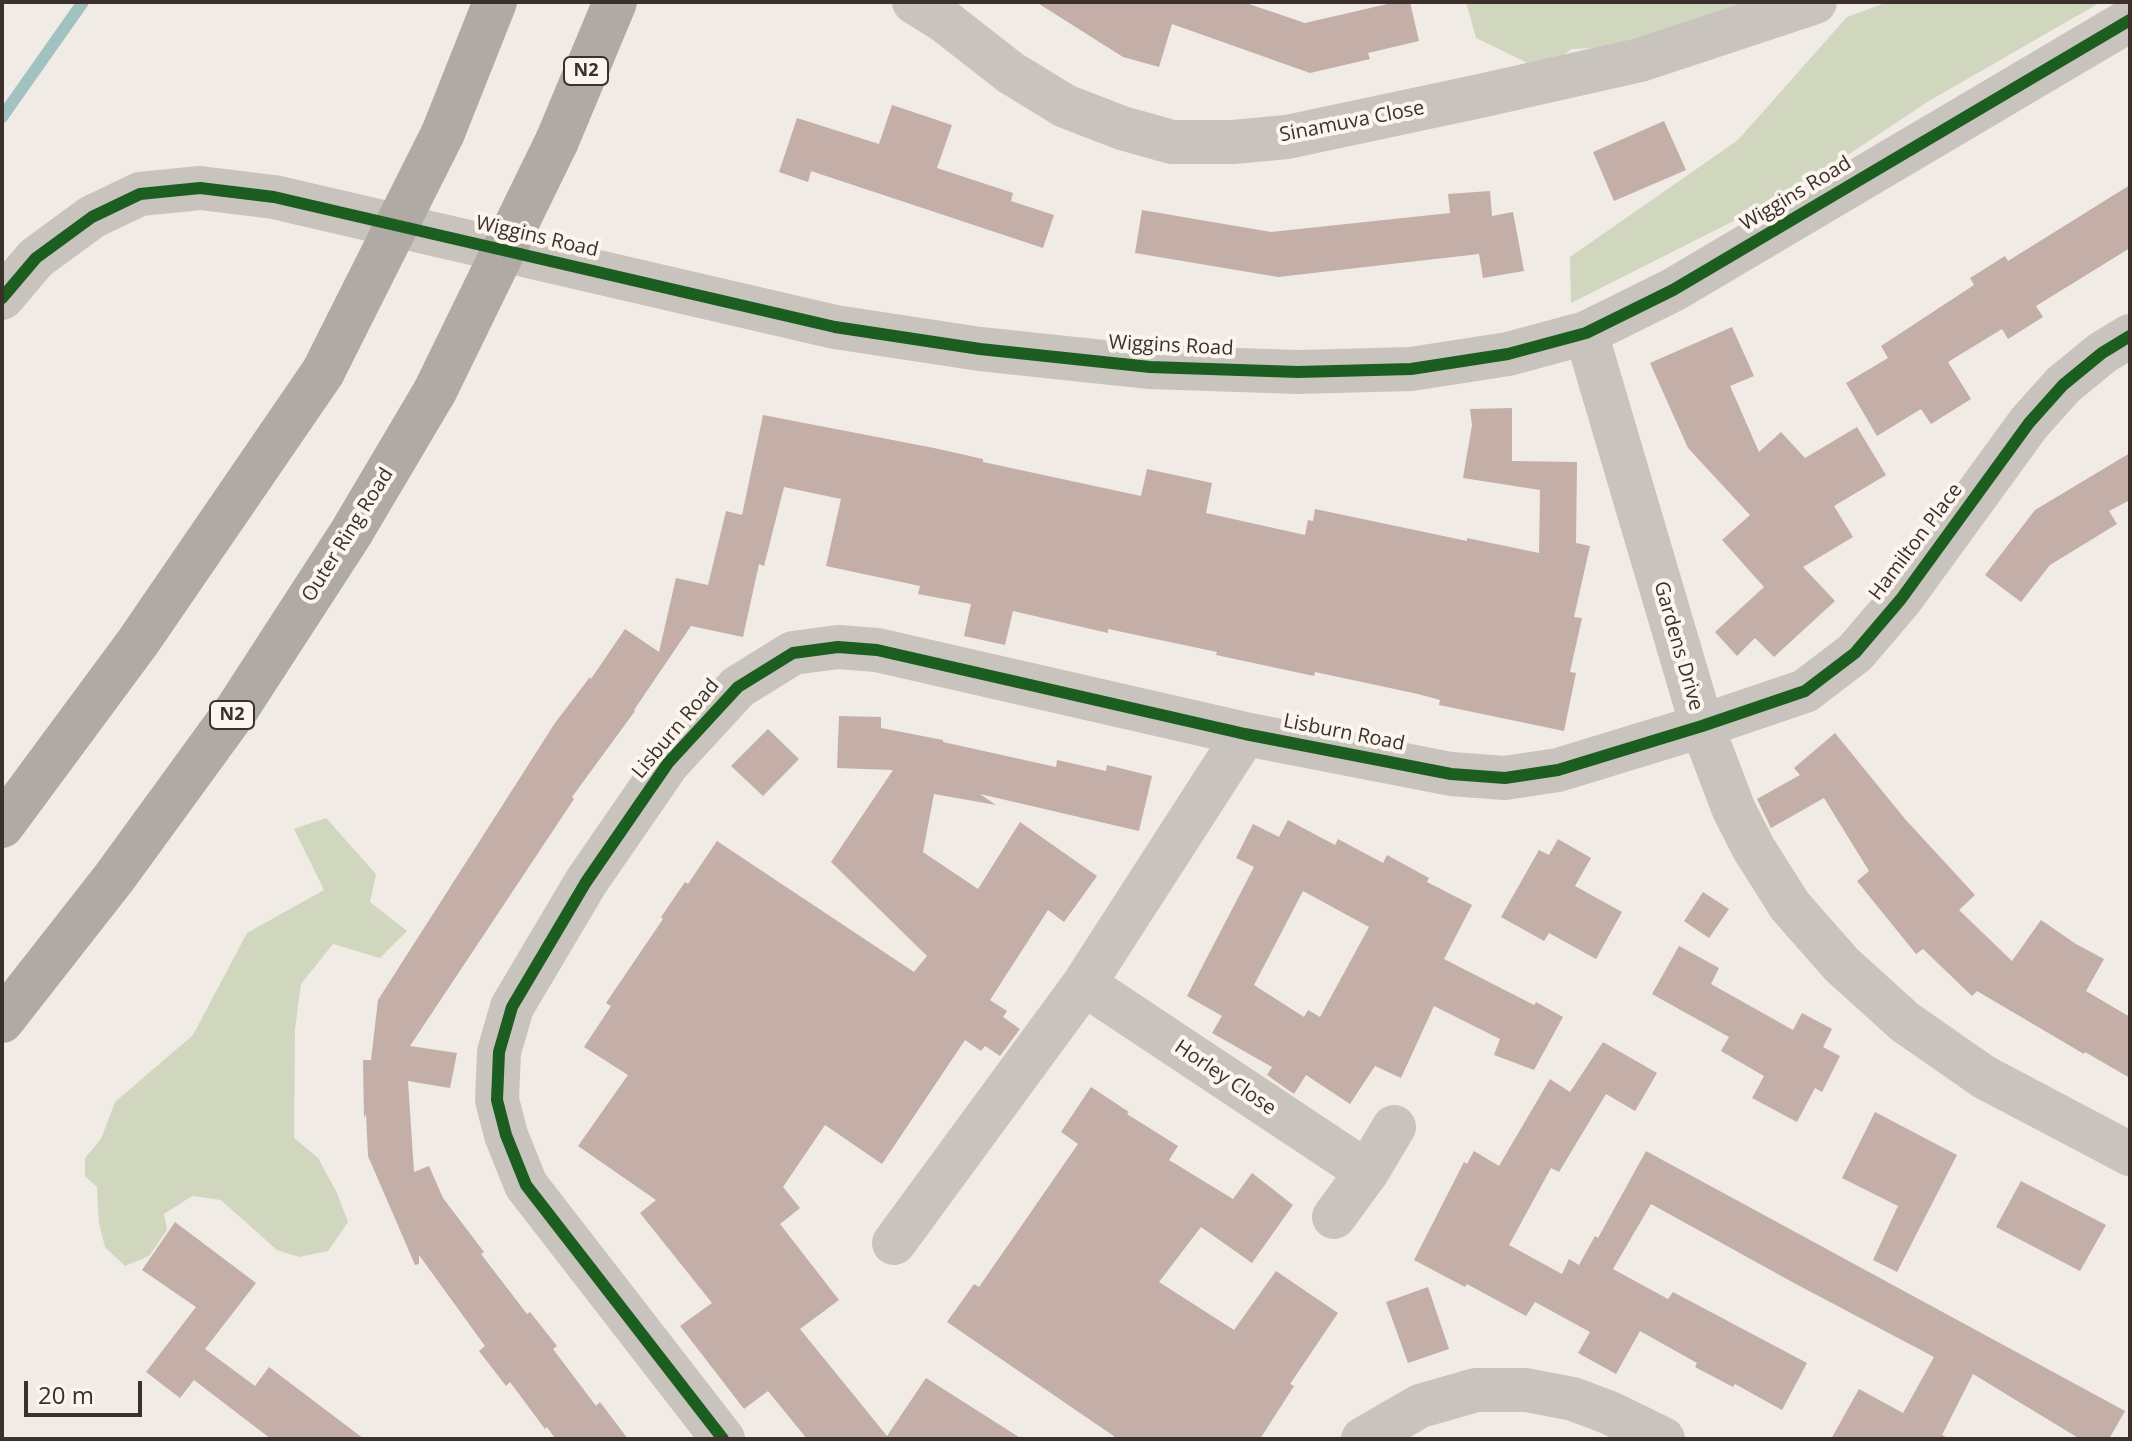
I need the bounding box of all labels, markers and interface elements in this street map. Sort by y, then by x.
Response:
road number: N2 [564,57,608,85]
street label: Sinamuva Close [1278,96,1426,148]
street label: Wiggins Road [1736,152,1856,236]
street label: Wiggins Road [473,211,601,263]
street label: Wiggins Road [1108,331,1234,361]
street label: Outer Ring Road [297,464,399,606]
street label: Hamilton Place [1864,479,1968,605]
street label: Gardens Drive [1648,579,1708,713]
street label: Lisburn Road [627,674,725,784]
road number: N2 [210,701,254,729]
street label: Lisburn Road [1281,709,1407,757]
street label: Horley Close [1170,1035,1280,1121]
scale bar [28,1365,146,1415]
text: 20 m [38,1378,94,1411]

